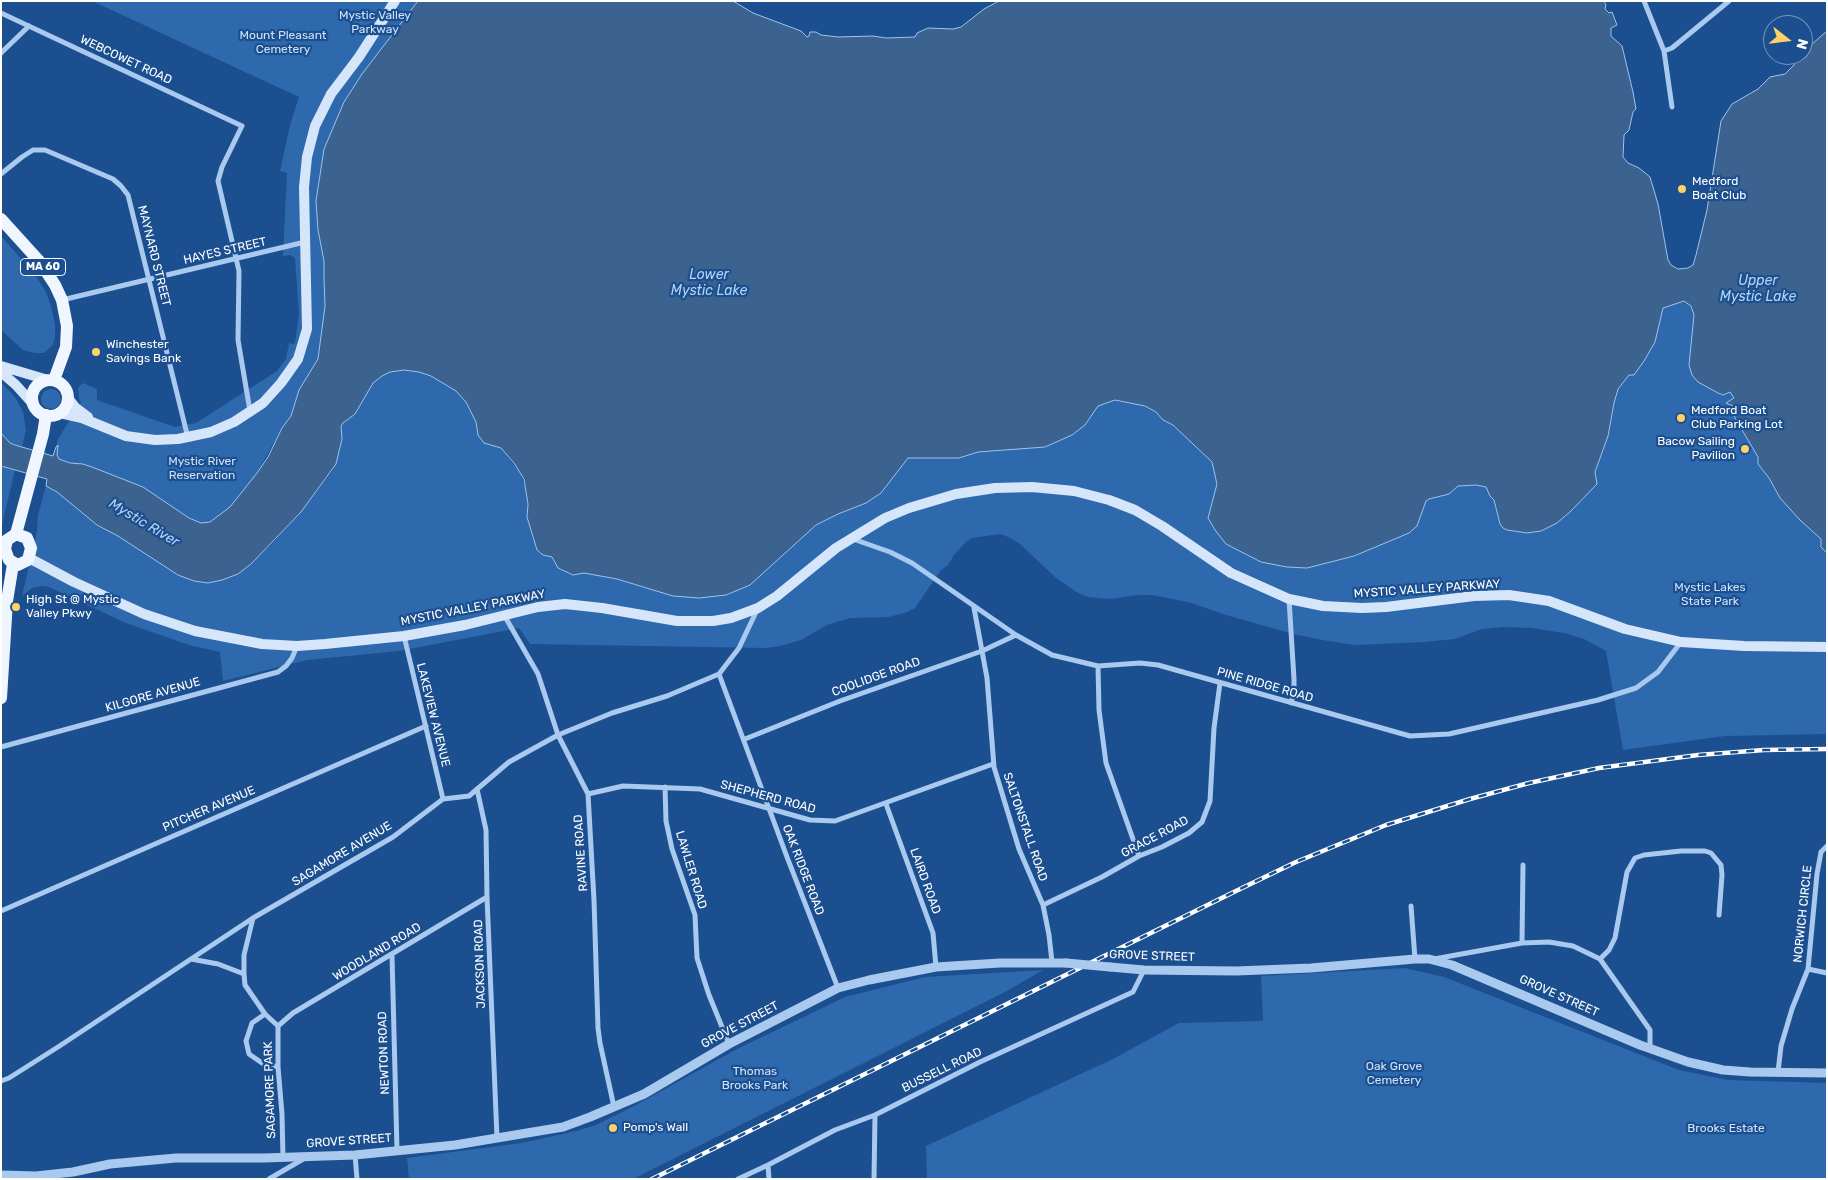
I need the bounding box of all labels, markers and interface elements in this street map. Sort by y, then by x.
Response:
park label: Mystic Valley Parkway [339,9,411,37]
north arrow [1763,15,1813,65]
park label: Mount Pleasant Cemetery [239,29,327,57]
street label: WEBCOWET ROAD [78,32,174,88]
text: N [1792,37,1812,51]
place label: Medford Boat Club [1692,175,1746,203]
marker: Medford Boat Club [1676,183,1688,195]
street label: MAYNARD STREET [134,204,174,308]
street label: HAYES STREET [182,234,268,268]
road number: MA 60 [20,258,66,276]
water label: Lower Mystic Lake [671,267,747,300]
water label: Upper Mystic Lake [1720,273,1796,306]
place label: Winchester Savings Bank [106,338,181,366]
marker: Winchester Savings Bank [90,346,102,358]
place label: Medford Boat Club Parking Lot [1691,404,1783,432]
marker: Medford Boat Club Parking Lot [1675,412,1687,424]
place label: Bacow Sailing Pavilion [1657,435,1735,463]
marker: Bacow Sailing Pavilion [1739,443,1751,455]
park label: Mystic River Reservation [168,455,236,483]
water label: Mystic River [106,495,182,551]
street label: MYSTIC VALLEY PARKWAY [1353,577,1501,601]
park label: Mystic Lakes State Park [1674,581,1746,609]
street label: MYSTIC VALLEY PARKWAY [400,587,546,629]
place label: High St @ Mystic Valley Pkwy [26,593,119,621]
marker: High St @ Mystic Valley Pkwy [10,601,22,613]
street label: COOLIDGE ROAD [830,654,922,700]
street label: LAKEVIEW AVENUE [413,661,453,769]
street label: PINE RIDGE ROAD [1215,664,1315,706]
street label: KILGORE AVENUE [104,675,202,715]
street label: SALTONSTALL ROAD [1000,771,1050,883]
street label: SHEPHERD ROAD [719,777,817,817]
street label: PITCHER AVENUE [161,783,257,835]
street label: GRACE ROAD [1119,813,1191,861]
street label: RAVINE ROAD [571,814,591,892]
street label: SAGAMORE AVENUE [290,819,394,889]
street label: OAK RIDGE ROAD [779,823,827,917]
street label: LAWLER ROAD [672,829,710,911]
street label: LAIRD ROAD [906,846,944,916]
street label: NORWICH CIRCLE [1791,865,1815,963]
street label: JACKSON ROAD [471,919,489,1009]
street label: WOODLAND ROAD [330,920,424,984]
street label: GROVE STREET [1109,947,1195,965]
street label: GROVE STREET [1517,972,1601,1020]
street label: GROVE STREET [699,999,781,1051]
street label: NEWTON ROAD [375,1011,393,1095]
street label: SAGAMORE PARK [261,1041,279,1139]
street label: BUSSELL ROAD [900,1044,984,1096]
park label: Oak Grove Cemetery [1366,1060,1422,1088]
park label: Thomas Brooks Park [722,1065,788,1093]
place label: Pomp's Wall [623,1121,688,1135]
marker: Pomp's Wall [607,1122,619,1134]
park label: Brooks Estate [1687,1122,1765,1136]
street label: GROVE STREET [306,1131,392,1151]

